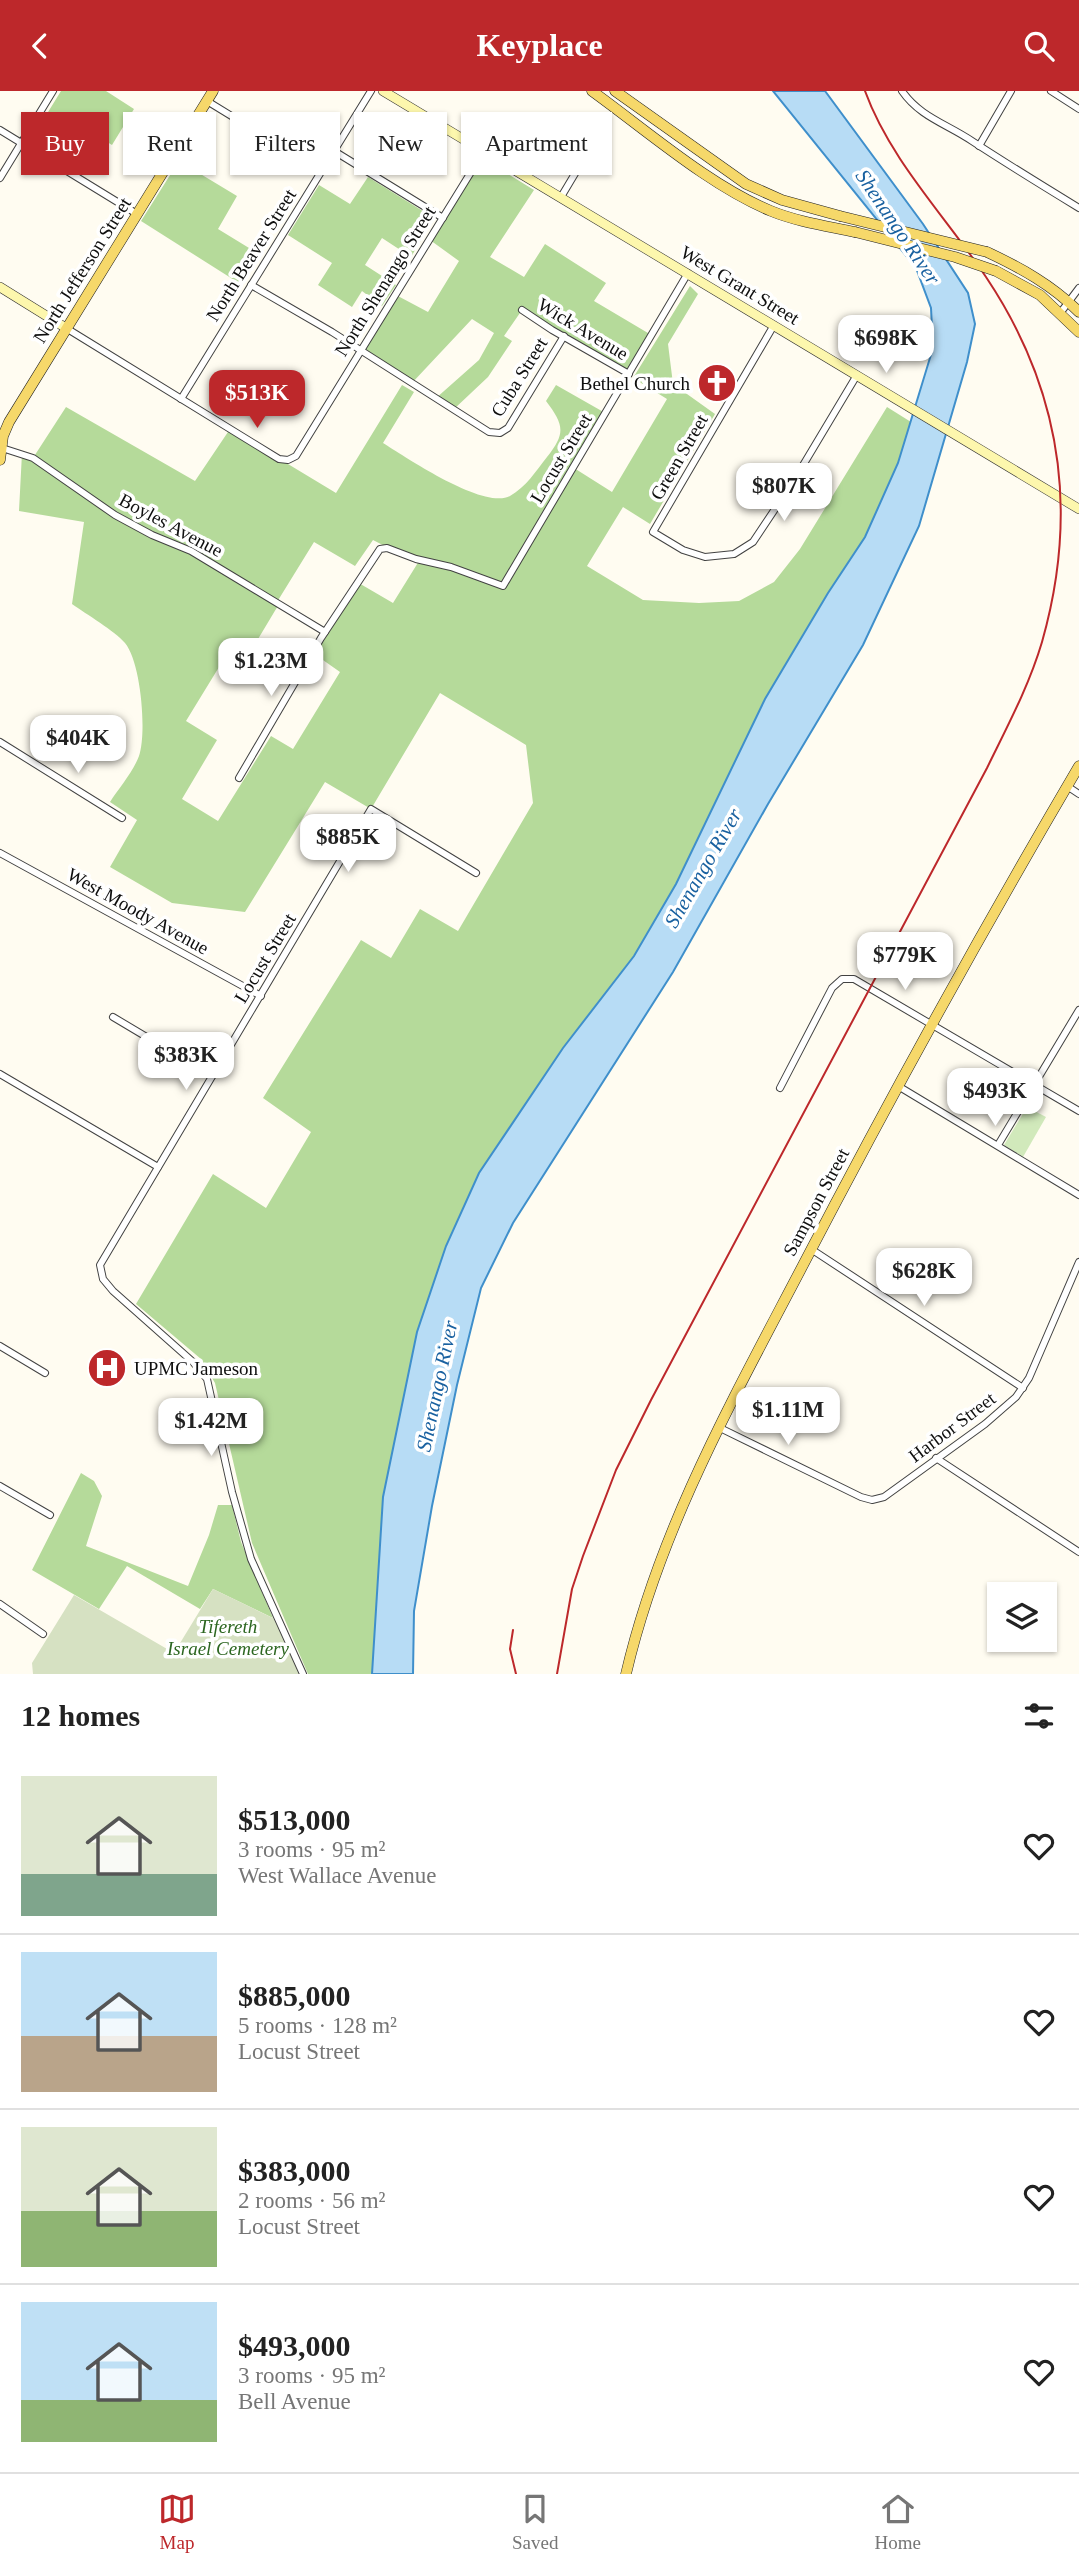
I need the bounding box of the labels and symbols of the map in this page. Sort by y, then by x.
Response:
water label: Shenango River [851,165,946,290]
street label: North Beaver Street [202,184,301,325]
street label: North Jefferson Street [29,193,136,347]
street label: North Shenango Street [330,201,440,360]
street label: West Grant Street [677,241,804,329]
street label: Wick Avenue [534,294,632,364]
pin: $698K [837,315,935,375]
street label: Cuba Street [486,333,552,420]
church icon: Bethel Church [696,362,738,404]
pin: $513K [208,371,306,430]
place label: Bethel Church [580,373,690,394]
street label: Locust Street [526,409,596,507]
street label: Green Street [646,410,712,504]
pin: $807K [735,463,833,523]
street label: Boyles Avenue [116,489,226,561]
pin: $1.23M [214,639,328,698]
pin: $404K [29,715,127,775]
water label: Shenango River [659,803,747,932]
pin: $885K [299,815,397,874]
street label: West Moody Avenue [64,863,212,959]
street label: Locust Street [230,909,300,1007]
pin: $779K [856,933,954,992]
pin: $383K [137,1033,235,1092]
pin: $493K [946,1069,1044,1128]
street label: Sampson Street [779,1144,853,1259]
pin: $628K [875,1249,973,1308]
water label: Shenango River [411,1317,463,1454]
hospital icon: UPMC Jameson [86,1347,128,1389]
place label: UPMC Jameson [134,1358,259,1379]
pin: $1.11M [731,1387,845,1447]
street label: Harbor Street [905,1387,1000,1466]
pin: $1.42M [154,1399,268,1458]
park label: Tifereth Israel Cemetery [166,1616,289,1659]

